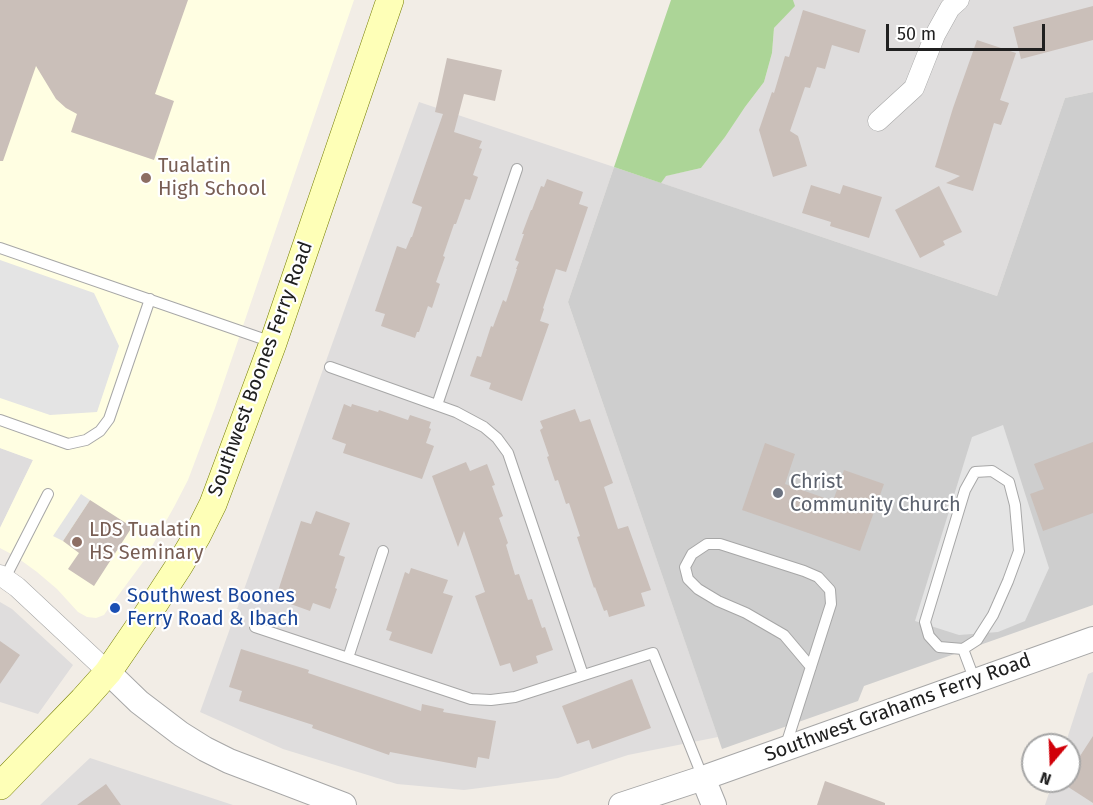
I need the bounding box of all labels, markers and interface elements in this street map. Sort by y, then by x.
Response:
scale bar [889,12,1048,50]
text: 50 m [897,23,936,45]
place label: Tualatin High School [158,154,266,201]
marker: Tualatin High School [139,171,153,185]
street label: Southwest Boones Ferry Road [204,238,318,500]
place label: Christ Community Church [790,470,961,517]
marker: Christ Community Church [771,486,785,500]
place label: LDS Tualatin HS Seminary [89,518,204,565]
marker: LDS Tualatin HS Seminary [70,535,84,549]
place label: Southwest Boones Ferry Road & Ibach [127,584,299,631]
marker: Southwest Boones Ferry Road & Ibach [108,601,122,615]
street label: Southwest Grahams Ferry Road [761,649,1035,767]
north arrow [1021,733,1081,793]
text: N [1038,768,1054,789]

